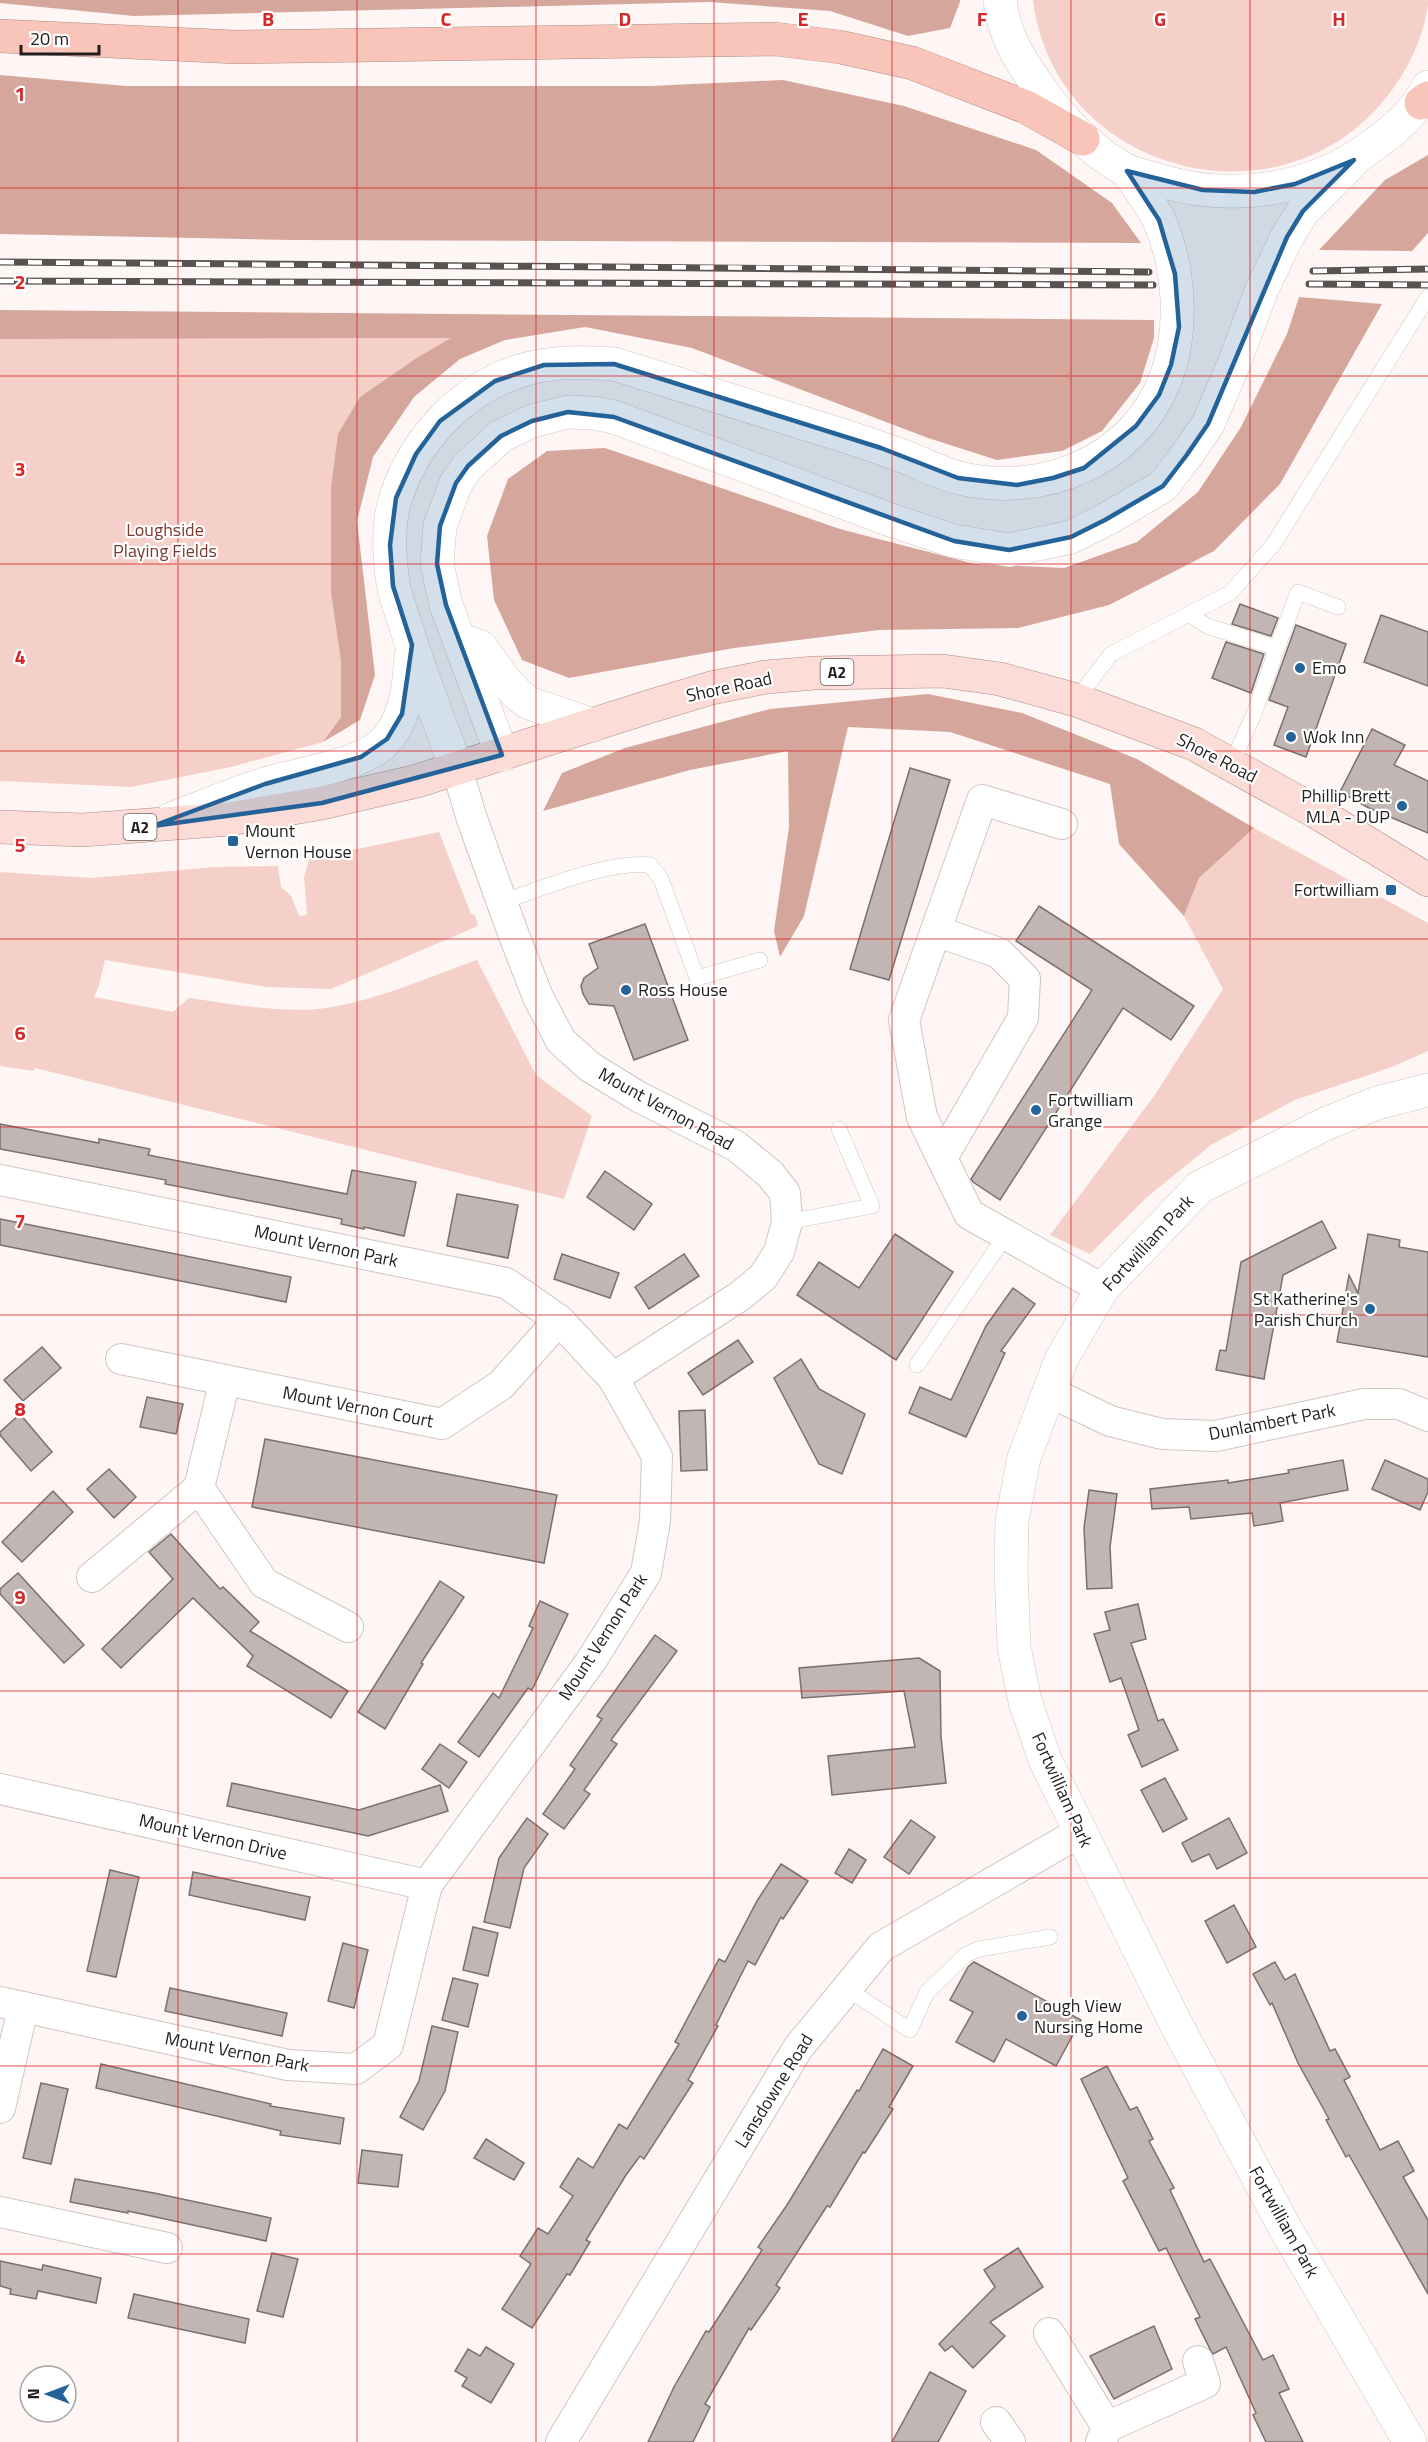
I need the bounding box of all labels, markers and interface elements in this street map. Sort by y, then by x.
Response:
text: B [262,3,274,34]
text: C [441,3,452,34]
text: D [619,3,631,34]
text: E [797,3,809,34]
text: F [977,3,988,34]
text: G [1154,3,1166,34]
text: H [1332,3,1346,34]
scale bar [21,18,99,56]
text: 20 m [30,25,69,52]
text: 1 [14,78,26,109]
text: 2 [14,266,26,297]
text: 3 [14,453,26,484]
park label: Loughside Playing Fields [113,516,217,564]
text: 4 [14,641,26,672]
place label: Emo [1312,654,1347,681]
road number: A2 [820,659,854,685]
marker: Emo [1293,661,1307,675]
street label: Shore Road [684,664,774,709]
place label: Wok Inn [1303,723,1364,750]
street label: Shore Road [1172,726,1262,789]
marker: Wok Inn [1284,730,1298,744]
place label: Phillip Brett MLA - DUP [1301,782,1391,830]
marker: Phillip Brett MLA - DUP [1395,799,1409,813]
road number: A2 [124,814,156,840]
place label: Mount Vernon House [245,817,352,865]
text: 5 [14,829,26,860]
marker: Mount Vernon House [226,834,240,848]
place label: Fortwilliam [1294,876,1379,903]
marker: Fortwilliam [1384,883,1398,897]
place label: Ross House [638,976,728,1003]
marker: Ross House [619,983,633,997]
text: 6 [14,1017,26,1048]
street label: Mount Vernon Road [594,1060,739,1157]
place label: Fortwilliam Grange [1048,1086,1133,1134]
marker: Fortwilliam Grange [1029,1103,1043,1117]
street label: Fortwilliam Park [1096,1188,1200,1297]
text: 7 [14,1205,26,1236]
street label: Mount Vernon Park [252,1217,401,1274]
place label: St Katherine's Parish Church [1253,1285,1358,1333]
marker: St Katherine's Parish Church [1363,1302,1377,1316]
street label: Mount Vernon Court [280,1379,437,1435]
text: 8 [14,1393,26,1424]
street label: Dunlambert Park [1206,1396,1338,1447]
street label: Mount Vernon Park [551,1568,654,1705]
text: 9 [14,1581,26,1612]
street label: Fortwilliam Park [1025,1728,1100,1852]
street label: Mount Vernon Drive [136,1806,290,1867]
place label: Lough View Nursing Home [1034,1992,1143,2040]
marker: Lough View Nursing Home [1015,2009,1029,2023]
street label: Mount Vernon Park [163,2024,312,2079]
street label: Lansdowne Road [728,2028,819,2153]
street label: Fortwilliam Park [1243,2161,1326,2283]
north arrow [18,2364,78,2424]
text: N [21,2388,45,2400]

